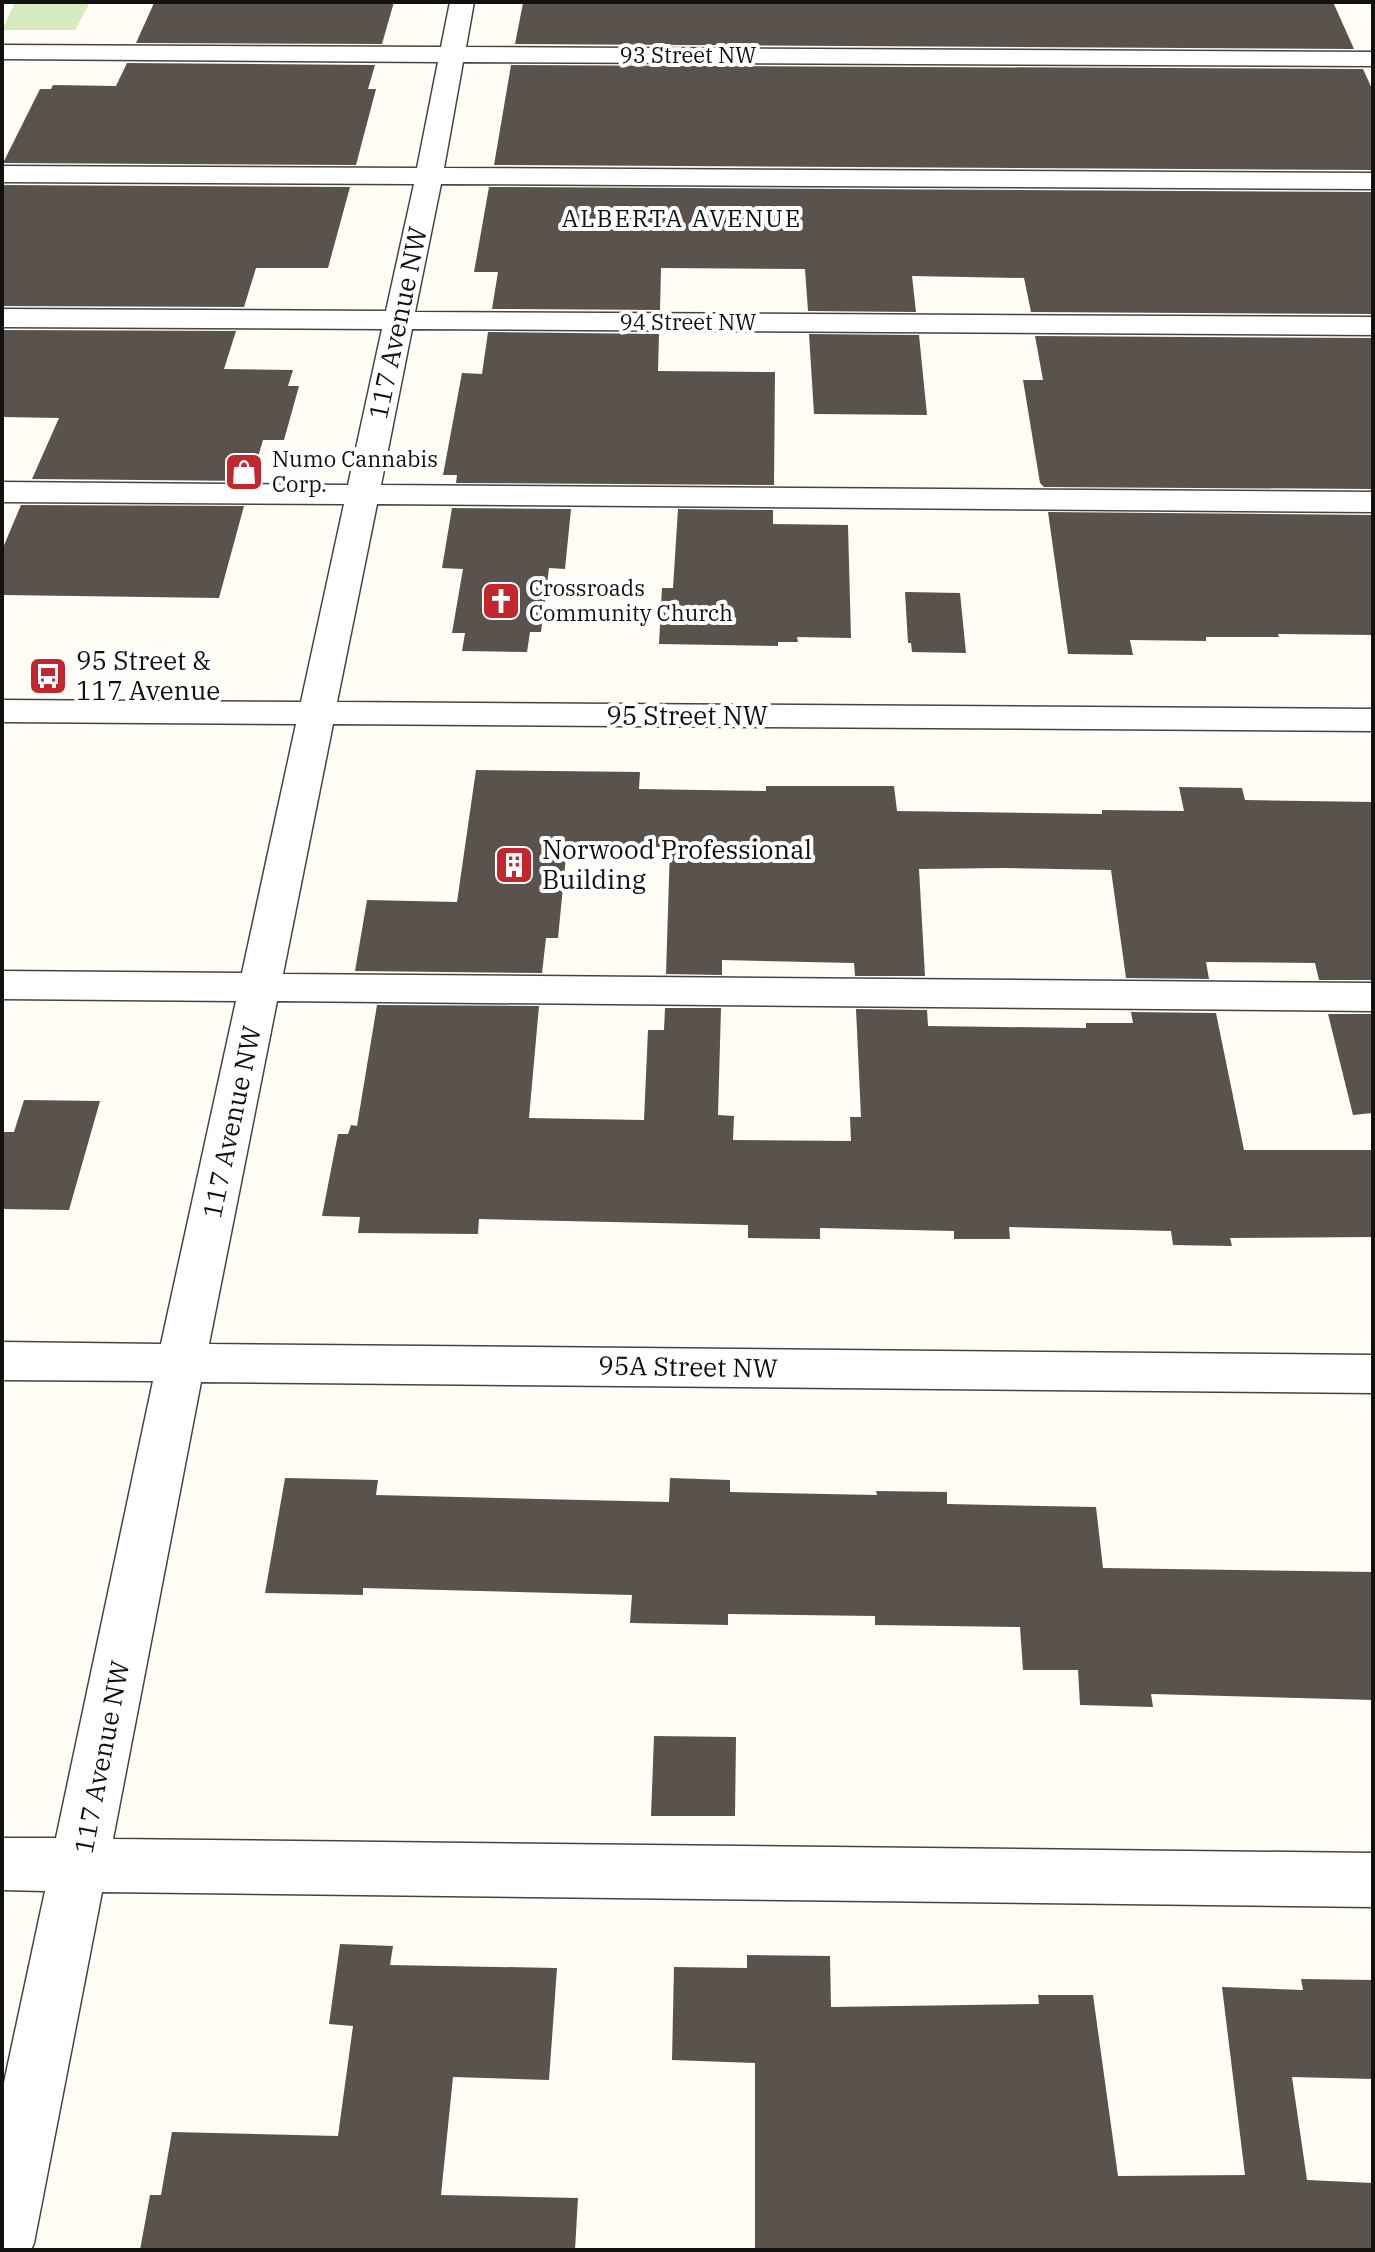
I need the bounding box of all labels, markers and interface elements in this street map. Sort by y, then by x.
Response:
street label: 93 Street NW [620,40,756,69]
district label: ALBERTA AVENUE [562,202,802,234]
street label: 117 Avenue NW [360,224,434,422]
street label: 94 Street NW [620,307,756,336]
place label: Numo Cannabis Corp. [272,444,438,498]
shop icon: Numo Cannabis Corp. [223,451,265,493]
place label: Crossroads Community Church [529,573,733,627]
church icon: Crossroads Community Church [480,580,522,622]
place label: 95 Street & 117 Avenue [76,643,220,707]
bus stop icon: 95 Street & 117 Avenue [27,655,69,697]
street label: 95 Street NW [606,698,768,732]
place label: Norwood Professional Building [542,832,812,896]
building icon: Norwood Professional Building [493,844,535,886]
street label: 117 Avenue NW [194,1023,268,1221]
street label: 95A Street NW [598,1347,778,1385]
street label: 117 Avenue NW [66,1658,136,1856]

